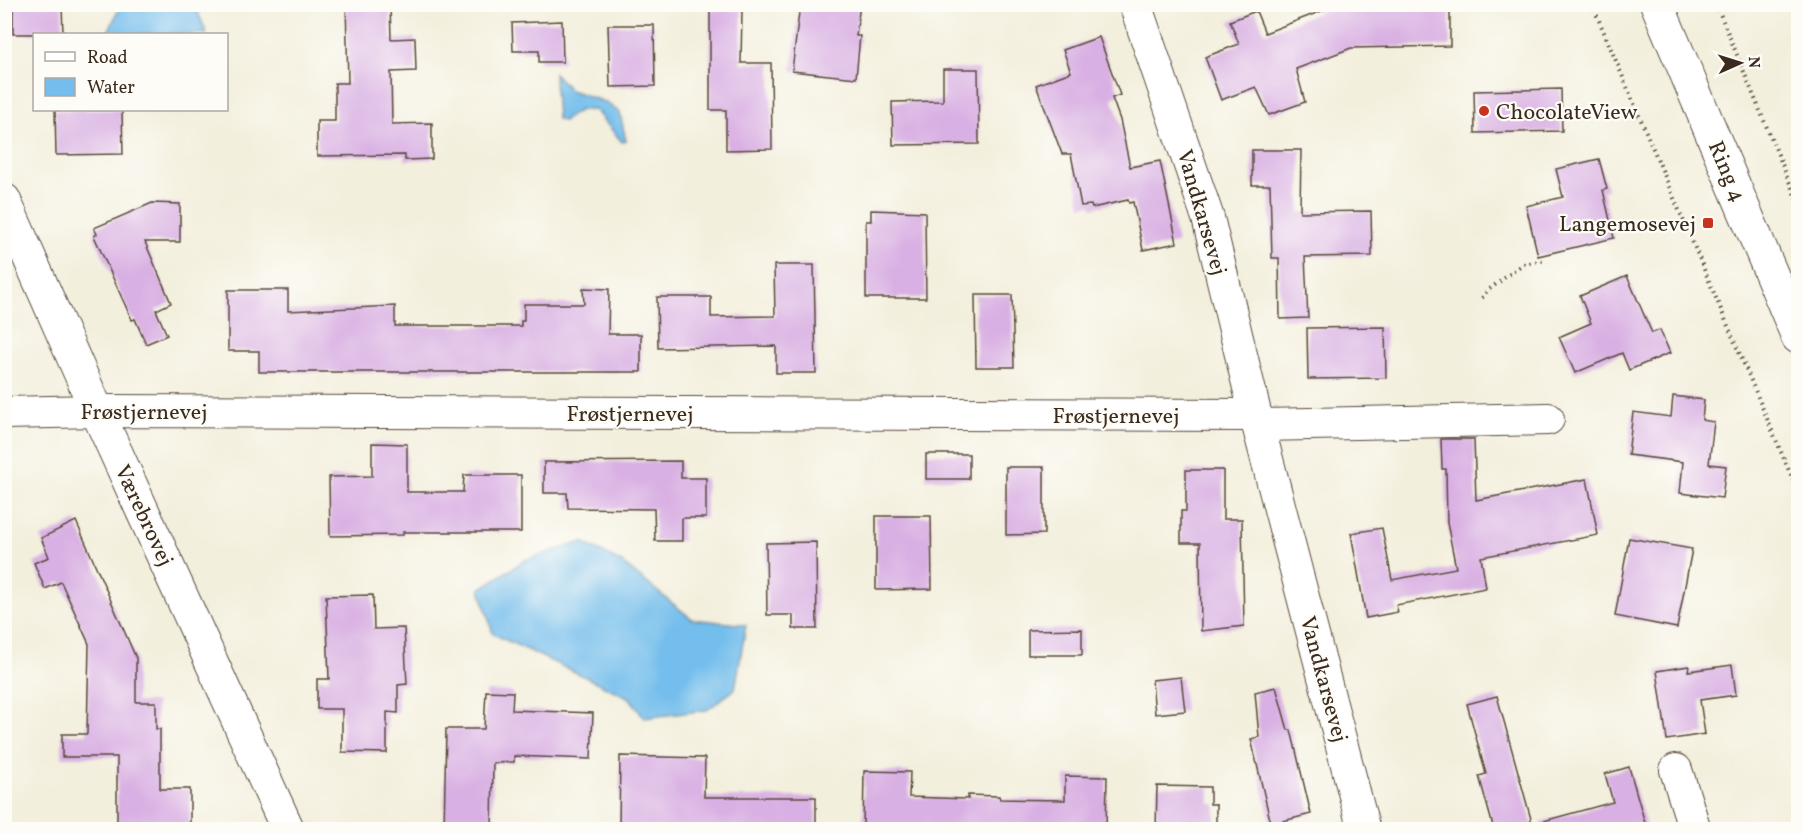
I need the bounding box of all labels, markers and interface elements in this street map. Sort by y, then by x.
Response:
legend [33,33,228,111]
north arrow [1710,33,1770,93]
text: Road [87,46,128,71]
text: N [1742,56,1764,69]
text: Water [87,76,135,101]
place label: ChocolateView [1496,98,1638,129]
marker: ChocolateView [1477,104,1491,118]
street label: Ring 4 [1699,137,1752,207]
street label: Vandkarsevej [1168,146,1233,279]
place label: Langemosevej [1559,210,1696,241]
marker: Langemosevej [1701,216,1715,230]
street label: Frøstjernevej [80,398,208,429]
street label: Frøstjernevej [566,400,694,431]
street label: Frøstjernevej [1052,402,1180,433]
street label: Værebrovej [106,460,180,572]
street label: Vandkarsevej [1291,613,1354,746]

